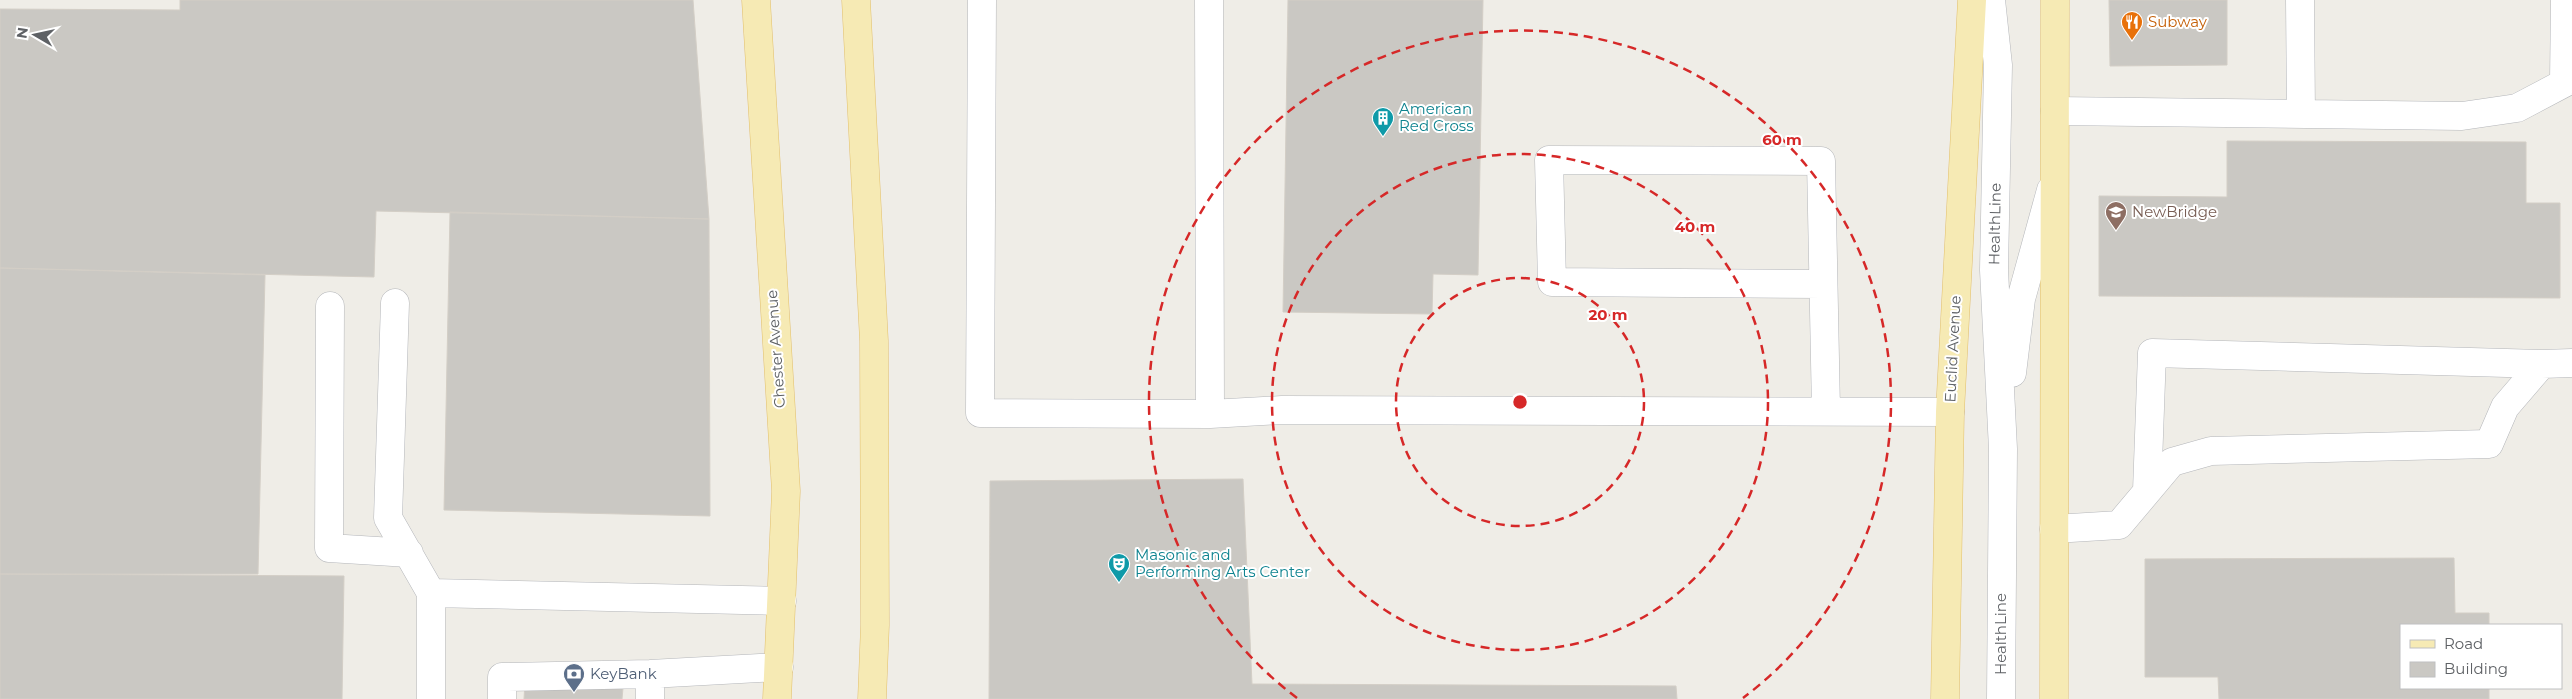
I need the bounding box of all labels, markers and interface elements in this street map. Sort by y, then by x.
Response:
north arrow [10,10,60,60]
restaurant icon: Subway [2120,10,2144,41]
place label: Subway [2148,12,2208,31]
text: N [12,26,32,40]
place label: American Red Cross [1399,99,1474,135]
building icon: American Red Cross [1371,106,1395,137]
text: 60 m [1762,130,1802,149]
street label: HealthLine [1984,183,2005,265]
school or university icon: NewBridge [2104,200,2128,231]
place label: NewBridge [2132,202,2217,221]
text: 40 m [1675,217,1715,236]
street label: Chester Avenue [762,289,789,409]
street label: Euclid Avenue [1940,295,1965,403]
text: 20 m [1588,305,1628,324]
centre of rings [1511,393,1529,411]
place label: Masonic and Performing Arts Center [1135,545,1310,581]
theatre icon: Masonic and Performing Arts Center [1107,552,1131,583]
street label: HealthLine [1991,593,2010,675]
legend [2400,624,2562,689]
text: Road [2444,634,2483,653]
text: Building [2444,659,2508,678]
bank icon: KeyBank [562,662,586,693]
place label: KeyBank [590,664,657,683]

